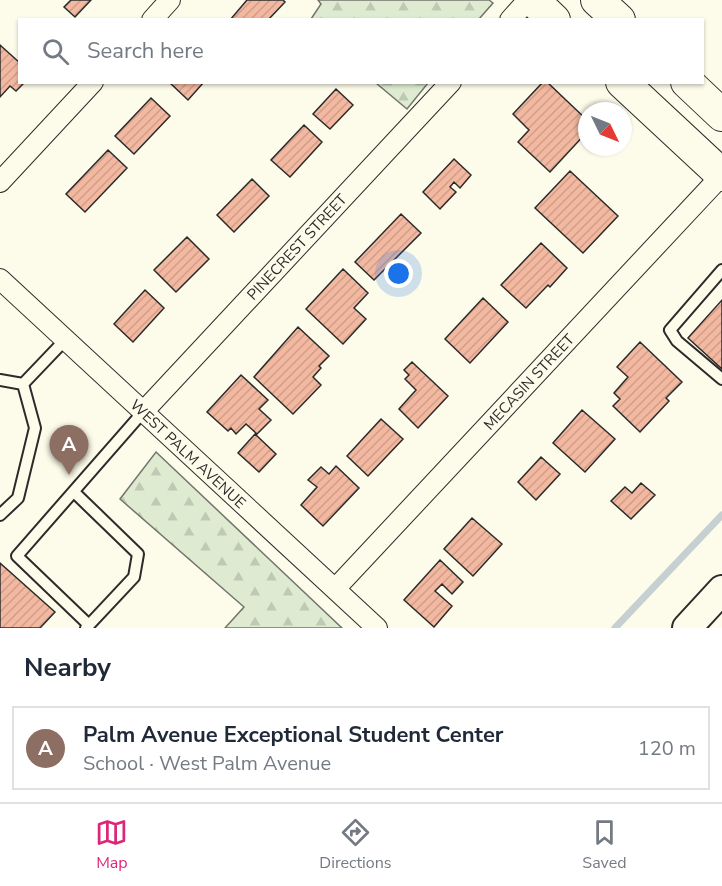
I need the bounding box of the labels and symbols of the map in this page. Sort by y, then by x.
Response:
north arrow [578,102,632,156]
street label: PINECREST STREET [243,190,351,304]
your location [384,259,413,288]
street label: MECASIN STREET [479,330,579,434]
street label: WEST PALM AVENUE [126,395,250,513]
pin: A [50,426,88,475]

